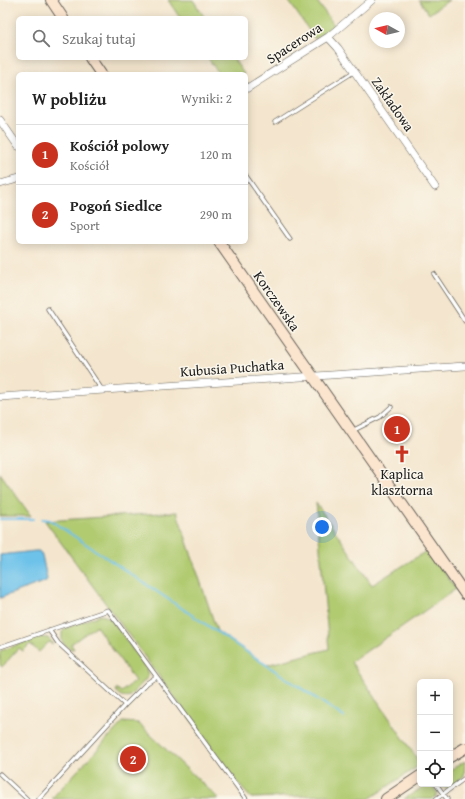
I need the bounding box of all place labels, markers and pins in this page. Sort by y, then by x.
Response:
pin: 1 [384,414,410,444]
church icon: Kaplica klasztorna [392,444,412,464]
place label: Kaplica klasztorna [371,464,433,500]
pin: 2 [120,744,146,774]

